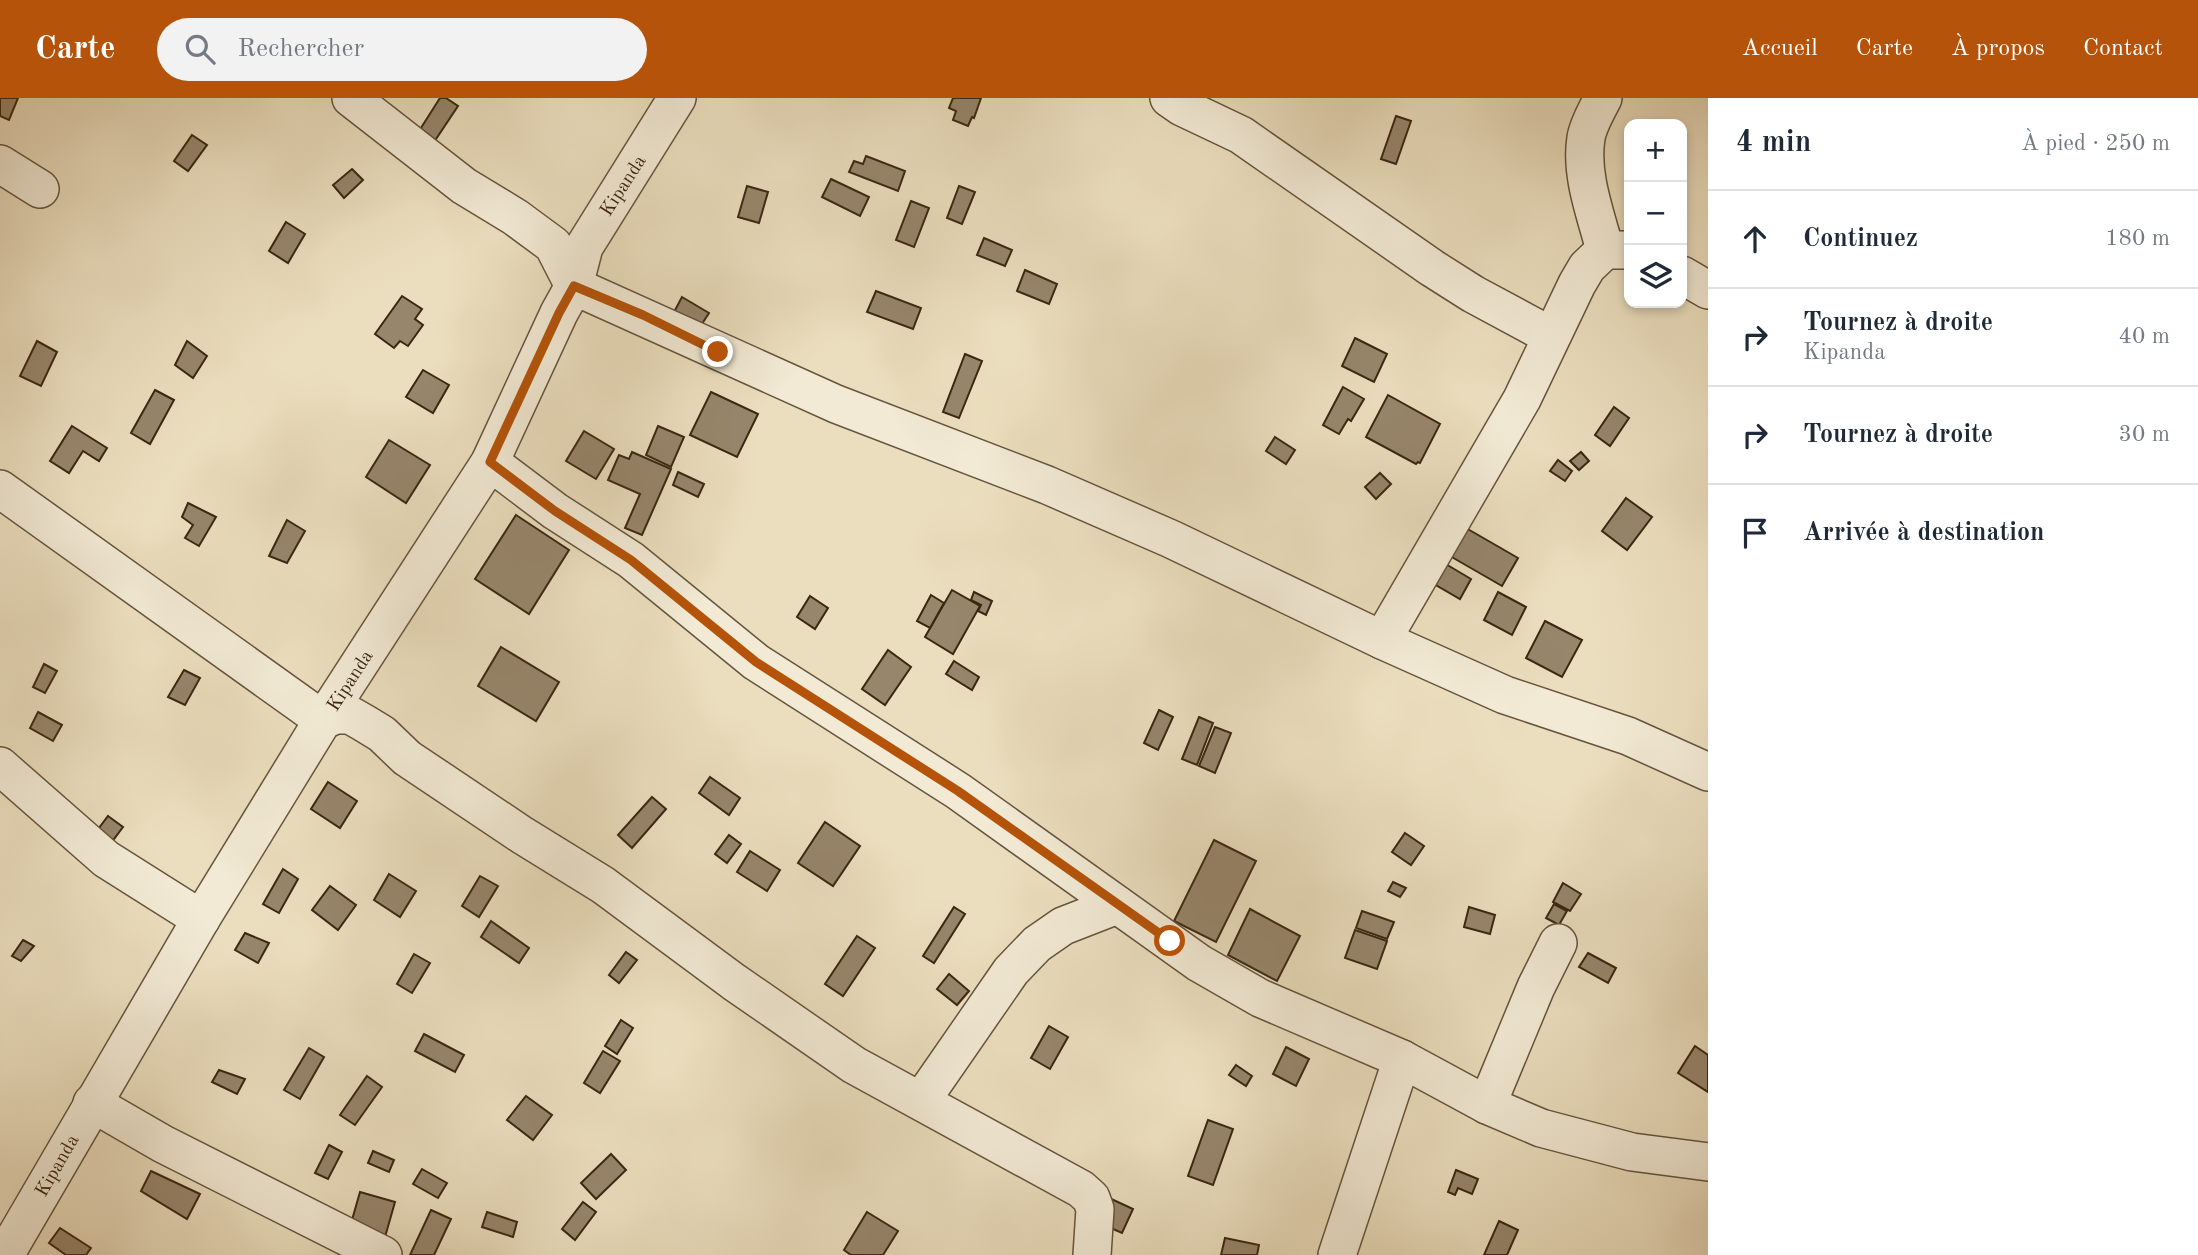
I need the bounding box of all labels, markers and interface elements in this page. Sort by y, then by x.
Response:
search box [157,18,647,81]
icon: search [181,30,219,68]
text: Carte [35,33,115,66]
text: Rechercher [237,36,364,62]
text: Accueil [1742,37,1818,61]
text: Carte [1856,37,1913,61]
text: À propos [1951,37,2045,61]
text: Contact [2083,37,2163,61]
map controls [1624,119,1687,308]
button: + [1624,119,1687,182]
text: 4 min [1736,128,1811,158]
text: À pied · 250 m [2021,132,2170,155]
street label: Kipanda [598,152,651,220]
button: − [1624,182,1687,245]
icon: ahead [1736,220,1774,258]
text: Continuez [1803,226,1918,252]
text: 180 m [2105,227,2170,250]
button: layers [1624,245,1687,308]
text: Tournez à droite [1803,310,1993,336]
icon: right [1736,318,1774,356]
text: 40 m [2119,325,2170,348]
route end [702,336,733,367]
text: Kipanda [1803,341,1886,364]
icon: right [1736,416,1774,454]
text: Tournez à droite [1803,422,1993,448]
text: 30 m [2119,423,2170,446]
icon: arrive [1736,514,1774,552]
text: Arrivée à destination [1803,520,2045,546]
street label: Kipanda [325,647,378,715]
route start [1154,925,1185,956]
street label: Kipanda [33,1131,84,1201]

